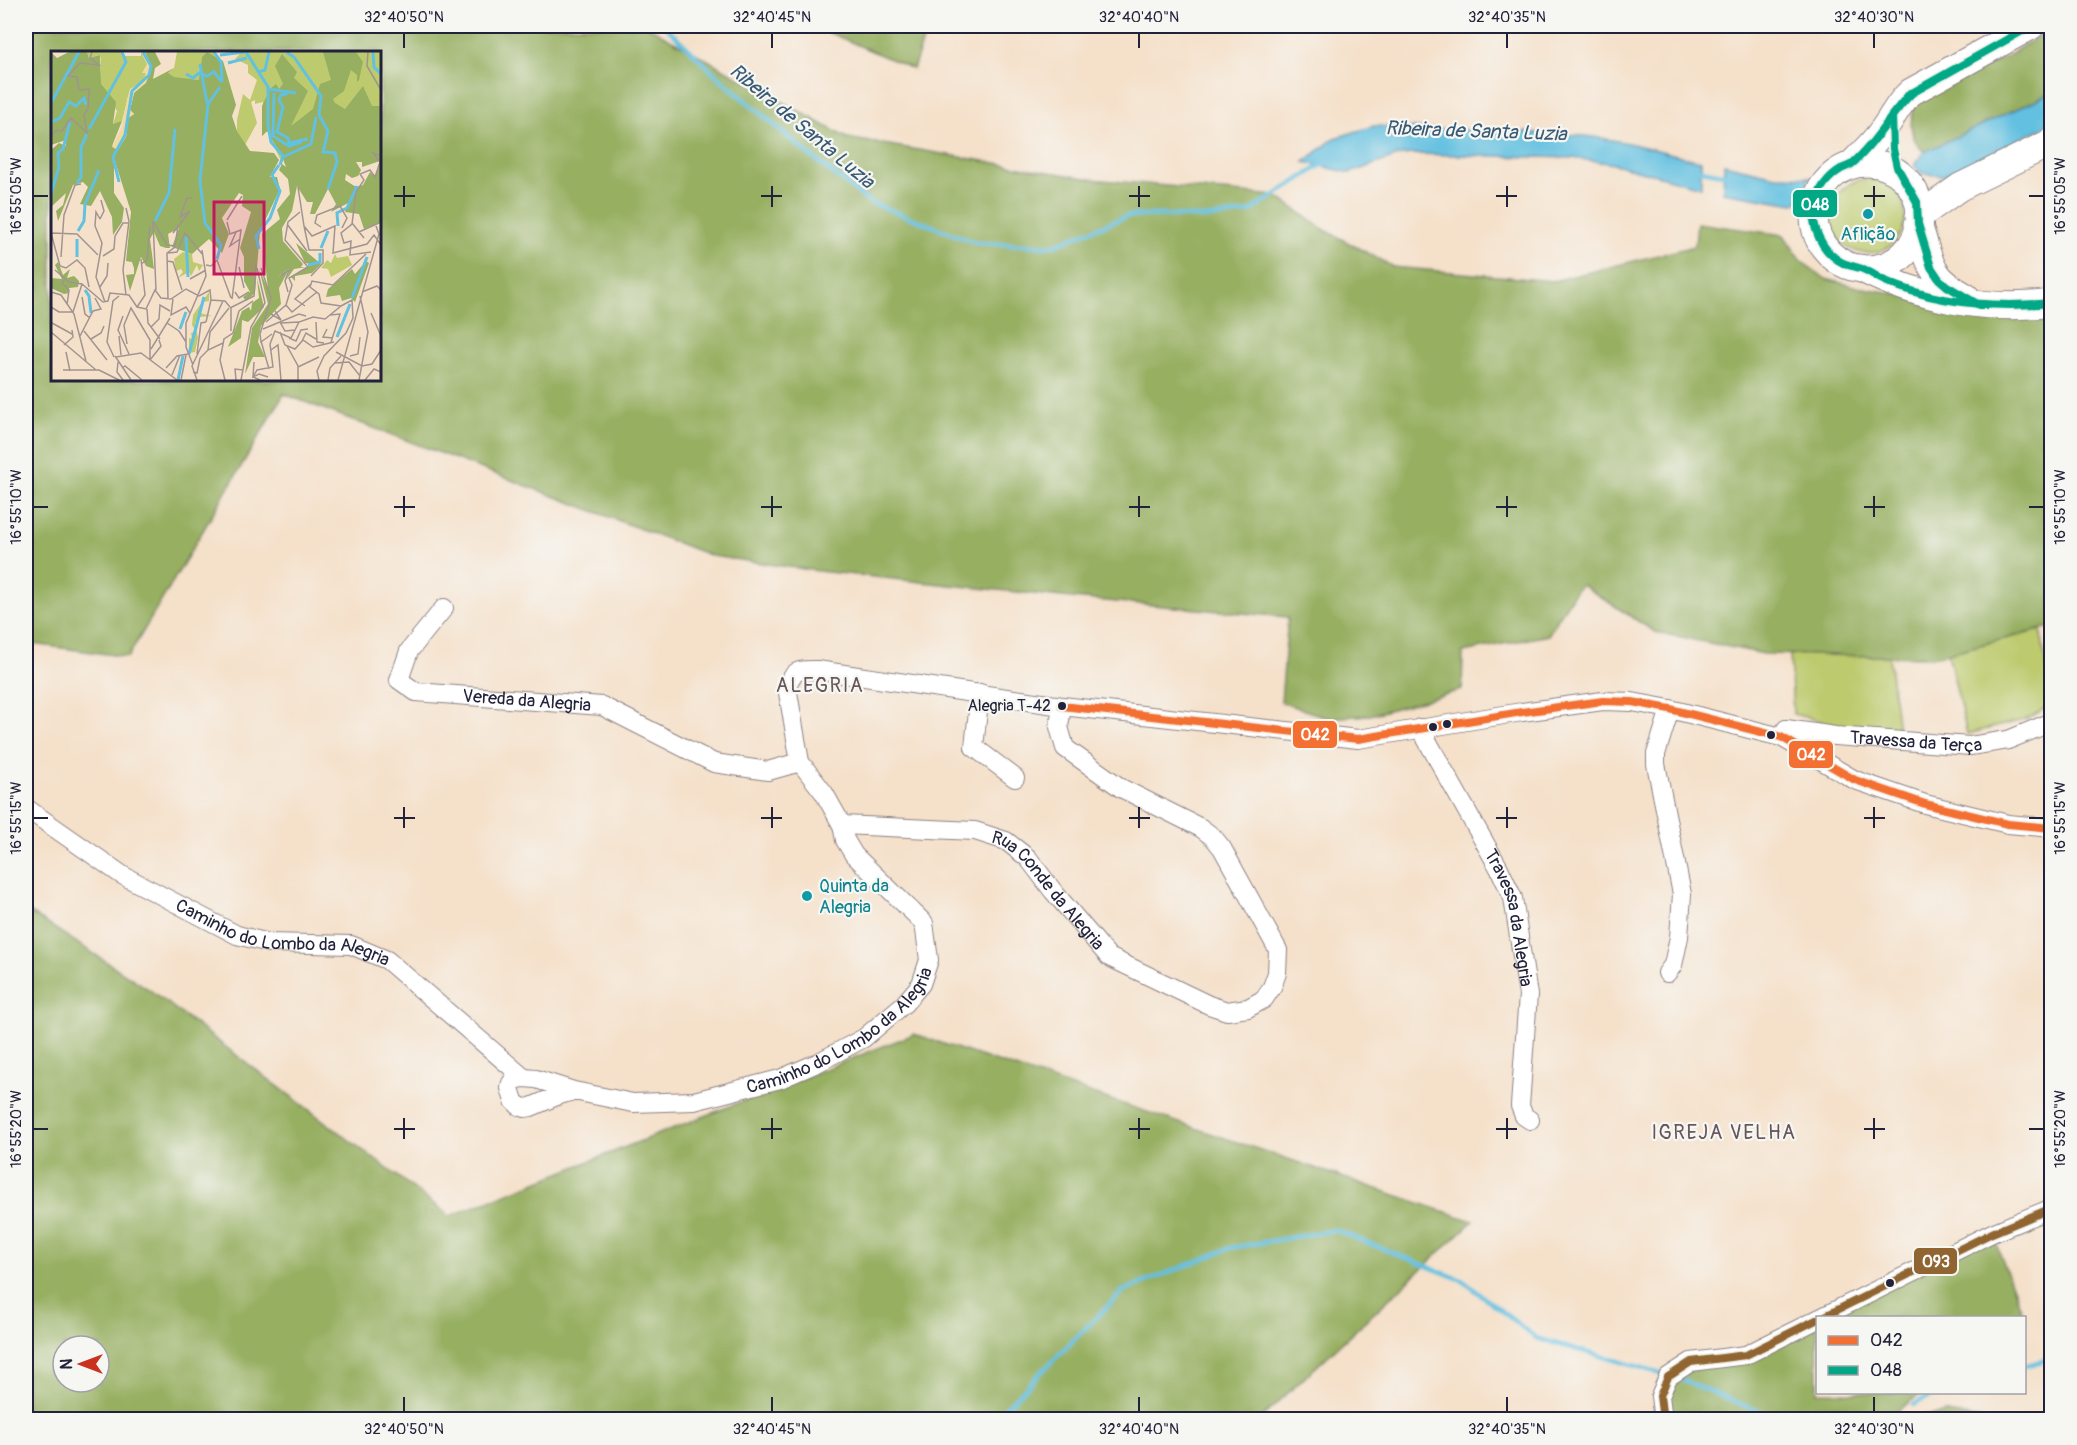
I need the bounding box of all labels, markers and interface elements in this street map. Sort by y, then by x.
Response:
text: 32°40'50"N [364,8,444,27]
text: 32°40'45"N [733,8,811,27]
text: 32°40'40"N [1099,8,1179,27]
text: 32°40'35"N [1468,8,1546,27]
text: 32°40'30"N [1834,8,1914,27]
inset map [51,51,381,381]
water label: Ribeira de Santa Luzia [725,58,881,195]
water label: Ribeira de Santa Luzia [1385,115,1569,147]
text: 16°55'05"W [7,157,26,235]
text: 16°55'05"W [2051,157,2070,235]
line badge: 048 [1792,189,1838,218]
text: 048 [1801,195,1829,215]
marker: Aflição [1861,207,1875,221]
place label: Aflição [1841,223,1896,246]
text: 16°55'10"W [7,469,26,545]
text: 16°55'10"W [2051,469,2070,545]
district label: ALEGRIA [776,673,864,698]
street label: Vereda da Alegria [462,684,592,717]
place label: Alegria T-42 [967,696,1051,716]
marker: Alegria T-42 [1056,700,1068,712]
unlabelled marker [1441,718,1453,730]
line badge: 042 [1292,720,1338,749]
unlabelled marker [1427,721,1439,733]
text: 042 [1300,725,1330,745]
street label: Travessa da Terça [1849,726,1984,758]
unlabelled marker [1765,729,1777,741]
line badge: 042 [1788,740,1834,769]
text: 042 [1796,745,1826,765]
text: 16°55'15"W [7,781,26,855]
text: 16°55'15"W [2051,781,2070,855]
street label: Rua Conde da Alegria [989,826,1110,955]
street label: Travessa da Alegria [1479,845,1538,988]
place label: Quinta da Alegria [819,875,889,919]
marker: Quinta da Alegria [800,889,814,903]
street label: Caminho do Lombo da Alegria [172,894,393,971]
street label: Caminho do Lombo da Alegria [744,964,937,1099]
text: 16°55'20"W [7,1090,26,1168]
text: 16°55'20"W [2051,1090,2070,1168]
district label: IGREJA VELHA [1651,1120,1797,1145]
line badge: 093 [1913,1247,1958,1275]
text: 093 [1922,1252,1950,1272]
unlabelled marker [1884,1277,1896,1289]
legend [1816,1316,2026,1394]
text: 042 [1870,1329,1903,1352]
north arrow [51,1334,111,1394]
text: N [57,1358,77,1369]
text: 048 [1870,1359,1902,1382]
text: 32°40'50"N [364,1420,444,1439]
text: 32°40'45"N [733,1420,811,1439]
text: 32°40'40"N [1099,1420,1179,1439]
text: 32°40'35"N [1468,1420,1546,1439]
text: 32°40'30"N [1834,1420,1914,1439]

